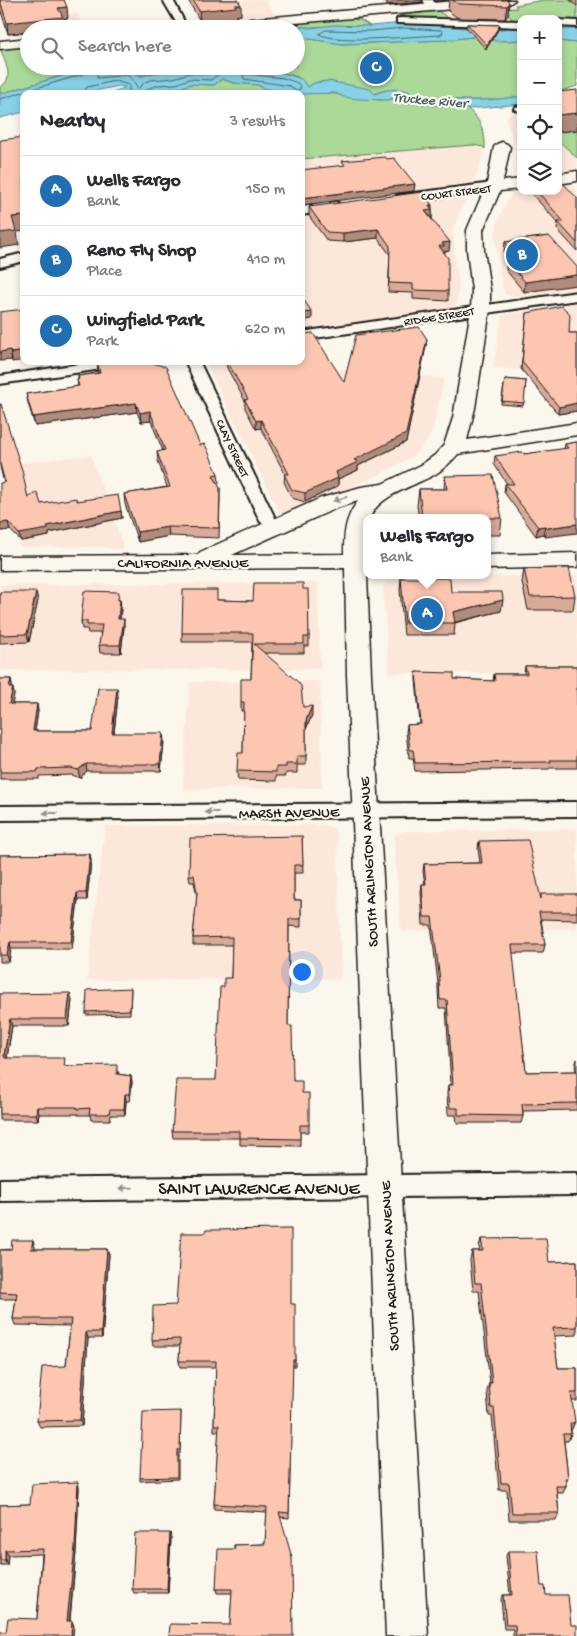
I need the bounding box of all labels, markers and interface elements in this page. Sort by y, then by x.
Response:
map controls [517,15,562,195]
button: + [517,15,562,60]
search box [20,20,305,75]
icon: search [38,34,66,62]
text: Search here [78,36,172,59]
pin: C [360,49,392,87]
button: − [517,60,562,105]
water label: Truckee River [392,90,471,113]
button: locate [517,105,562,150]
text: Nearby [40,110,105,135]
text: 3 results [230,113,285,132]
button: layers [517,150,562,195]
text: Wells Fargo [87,170,181,193]
text: A [51,181,61,200]
text: 150 m [246,181,285,200]
street label: COURT STREET [420,183,493,205]
text: Bank [87,193,119,212]
pin: B [506,236,538,274]
text: Reno Fly Shop [87,240,196,263]
text: B [52,251,60,270]
text: 410 m [247,251,285,270]
text: Place [87,263,122,282]
street label: RIDGE STREET [403,305,477,330]
text: Wingfield Park [87,310,203,333]
text: C [52,321,60,340]
text: 620 m [245,321,285,340]
text: Park [87,333,118,352]
street label: CLAY STREET [212,418,251,481]
one-way arrow [333,496,348,503]
popup [363,514,491,579]
text: Wells Fargo [380,526,474,549]
text: Bank [380,549,412,568]
street label: CALIFORNIA AVENUE [118,555,249,573]
pin: A [411,595,443,633]
street label: SOUTH ARLINGTON AVENUE [357,776,383,947]
street label: MARSH AVENUE [239,804,340,824]
one-way arrow [204,808,220,816]
one-way arrow [41,809,57,817]
your location [289,959,315,985]
street label: SAINT LAWRENCE AVENUE [158,1180,361,1201]
street label: SOUTH ARLINGTON AVENUE [378,1180,404,1351]
one-way arrow [118,1184,134,1192]

